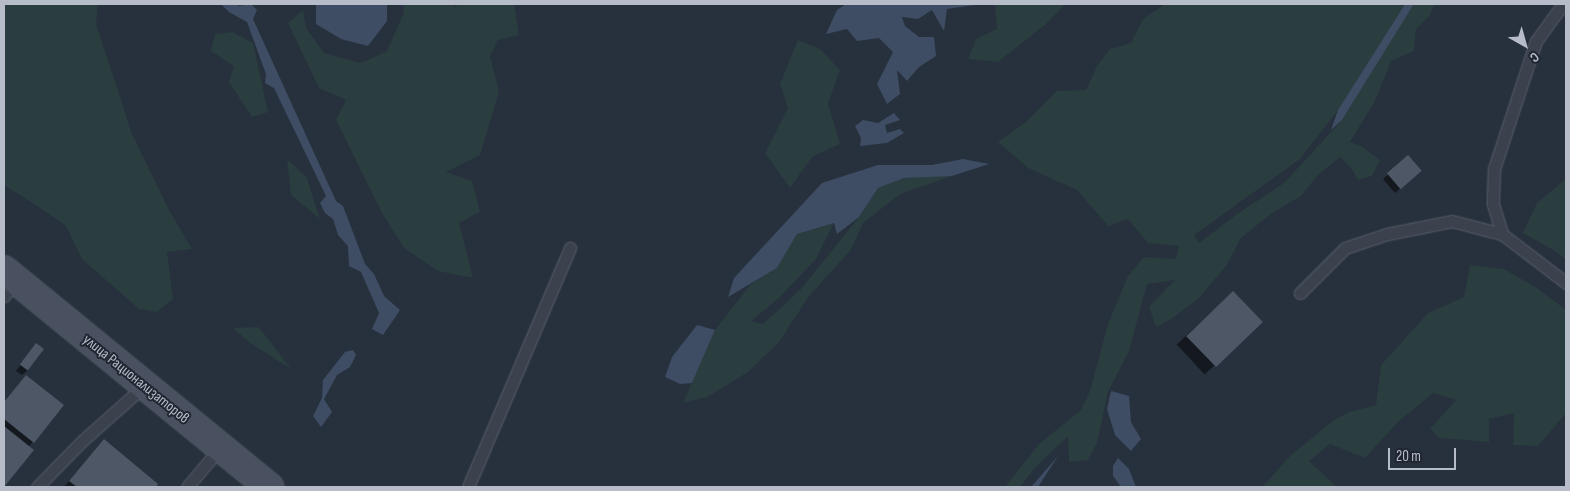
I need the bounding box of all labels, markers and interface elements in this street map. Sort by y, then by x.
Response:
north arrow [1500,20,1550,70]
text: С [1526,48,1543,66]
street label: улица Рационализаторов [79,331,193,427]
scale bar [1390,438,1458,470]
text: 20 m [1396,447,1421,466]

